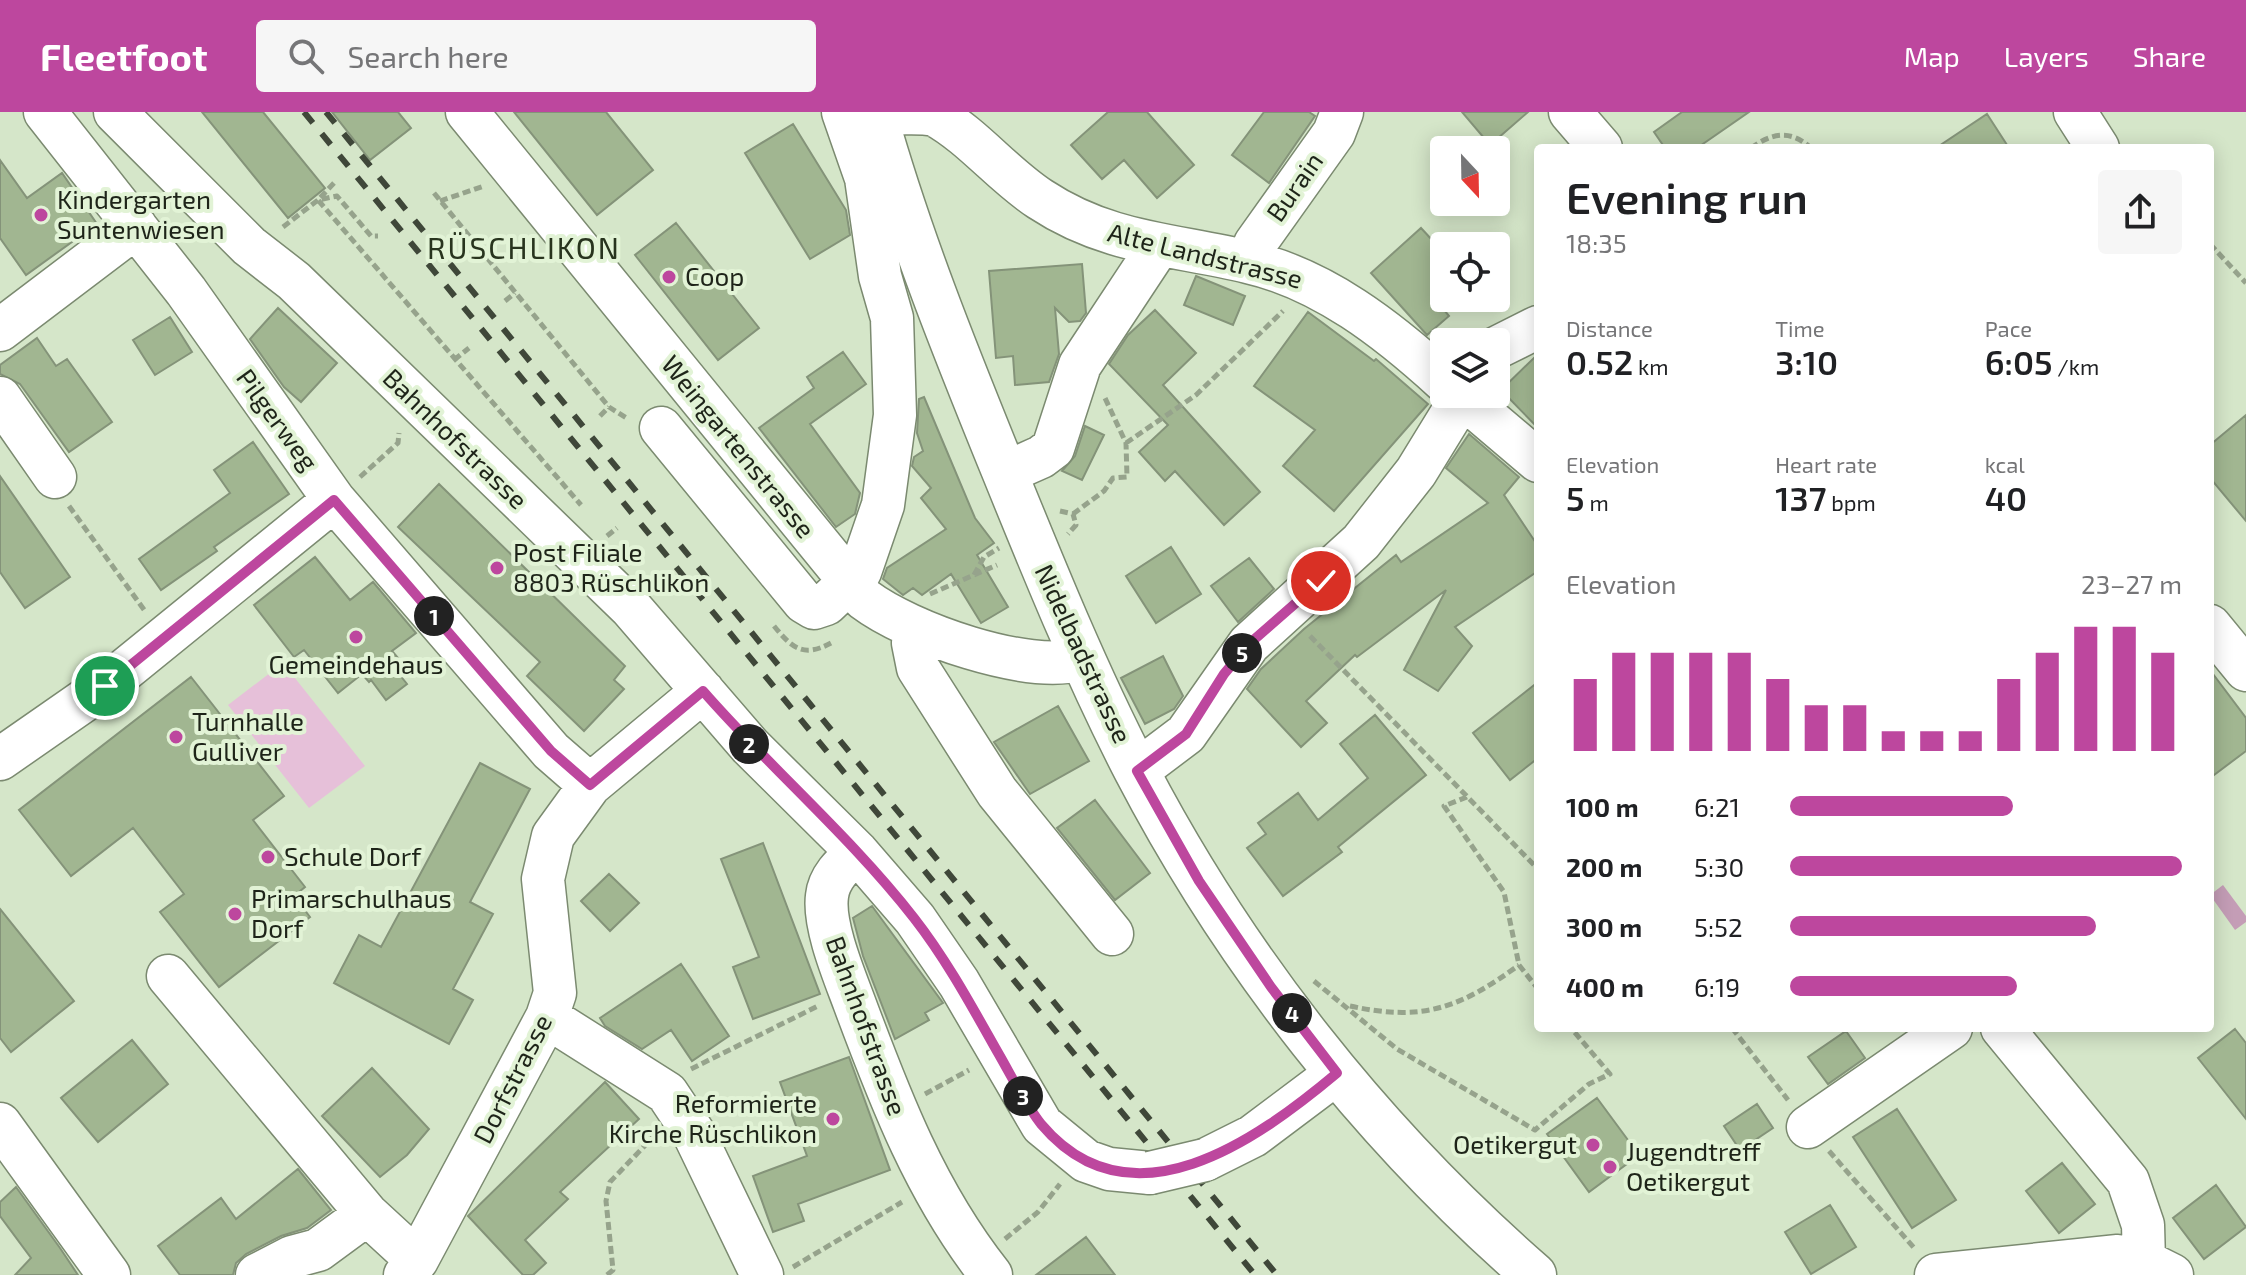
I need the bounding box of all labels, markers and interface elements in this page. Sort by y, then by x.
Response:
search box [256,20,816,92]
text: Fleetfoot [40,33,208,79]
icon: search [284,34,328,78]
text: Search here [348,38,509,74]
text: Map [1904,39,1960,73]
text: Layers [2004,39,2089,73]
text: Share [2133,39,2206,73]
north arrow [1430,136,1510,216]
map controls [1430,136,1510,408]
street label: Burain [1259,146,1329,227]
text: Evening run [1566,170,1808,223]
button: share [2098,170,2182,254]
place label: Kindergarten Suntenwiesen [57,183,225,244]
marker: Kindergarten Suntenwiesen [32,206,50,224]
street label: Alte Landstrasse [1105,215,1306,294]
text: 18:35 [1566,227,1627,258]
district label: RÜSCHLIKON [427,229,621,265]
button: locate [1430,232,1510,312]
place label: Coop [685,260,744,291]
marker: Coop [660,268,678,286]
text: Distance [1566,315,1653,341]
text: Time [1775,315,1825,341]
text: Pace [1985,315,2032,341]
button: layers [1430,328,1510,408]
text: 0.52 [1566,341,1633,382]
text: 3:10 [1775,341,1838,382]
text: 6:05 [1985,341,2052,382]
street label: Weingartenstrasse [656,349,822,544]
text: km [1633,353,1669,379]
text: /km [2052,353,2099,379]
street label: Bahnhofstrasse [377,361,535,515]
street label: Pilgerweg [231,362,325,476]
text: Elevation [1566,451,1659,477]
text: Heart rate [1775,451,1877,477]
text: kcal [1985,451,2025,477]
text: 5 [1566,477,1585,518]
text: 137 [1775,477,1826,518]
text: 40 [1985,477,2027,518]
text: m [1585,489,1609,515]
text: bpm [1826,489,1876,515]
place label: Post Filiale 8803 Rüschlikon [513,536,709,597]
pin [1287,547,1355,615]
marker: Post Filiale 8803 Rüschlikon [488,559,506,577]
street label: Nidelbadstrasse [1029,559,1139,748]
icon: check [1299,559,1343,603]
text: Elevation [1566,568,1676,599]
text: 23–27 m [2081,568,2182,599]
pin: 1 [414,596,454,636]
text: 1 [429,603,439,629]
marker: Gemeindehaus [347,628,365,646]
pin: 5 [1222,633,1262,673]
text: 5 [1236,640,1248,666]
place label: Gemeindehaus [269,648,443,679]
pin [71,652,139,720]
icon: arrive [83,664,127,708]
place label: Turnhalle Gulliver [192,705,304,766]
pin: 2 [729,724,769,764]
marker: Turnhalle Gulliver [167,728,185,746]
text: 2 [743,731,755,757]
text: 100 m [1566,791,1639,822]
text: 6:21 [1694,791,1740,822]
place label: Schule Dorf [284,840,422,871]
marker: Schule Dorf [259,848,277,866]
text: 200 m [1566,851,1642,882]
text: 5:30 [1694,851,1744,882]
place label: Primarschulhaus Dorf [251,882,452,943]
marker: Primarschulhaus Dorf [226,905,244,923]
text: 300 m [1566,911,1642,942]
text: 5:52 [1694,911,1743,942]
street label: Bahnhofstrasse [821,932,914,1119]
text: 400 m [1566,971,1644,1002]
text: 6:19 [1694,971,1740,1002]
pin: 4 [1272,993,1312,1033]
text: 4 [1285,1000,1299,1026]
street label: Dorfstrasse [466,1009,557,1148]
pin: 3 [1003,1076,1043,1116]
text: 3 [1017,1083,1029,1109]
place label: Reformierte Kirche Rüschlikon [609,1087,817,1148]
marker: Reformierte Kirche Rüschlikon [824,1110,842,1128]
place label: Oetikergut [1453,1128,1577,1159]
place label: Jugendtreff Oetikergut [1626,1135,1761,1196]
marker: Oetikergut [1584,1136,1602,1154]
marker: Jugendtreff Oetikergut [1601,1158,1619,1176]

